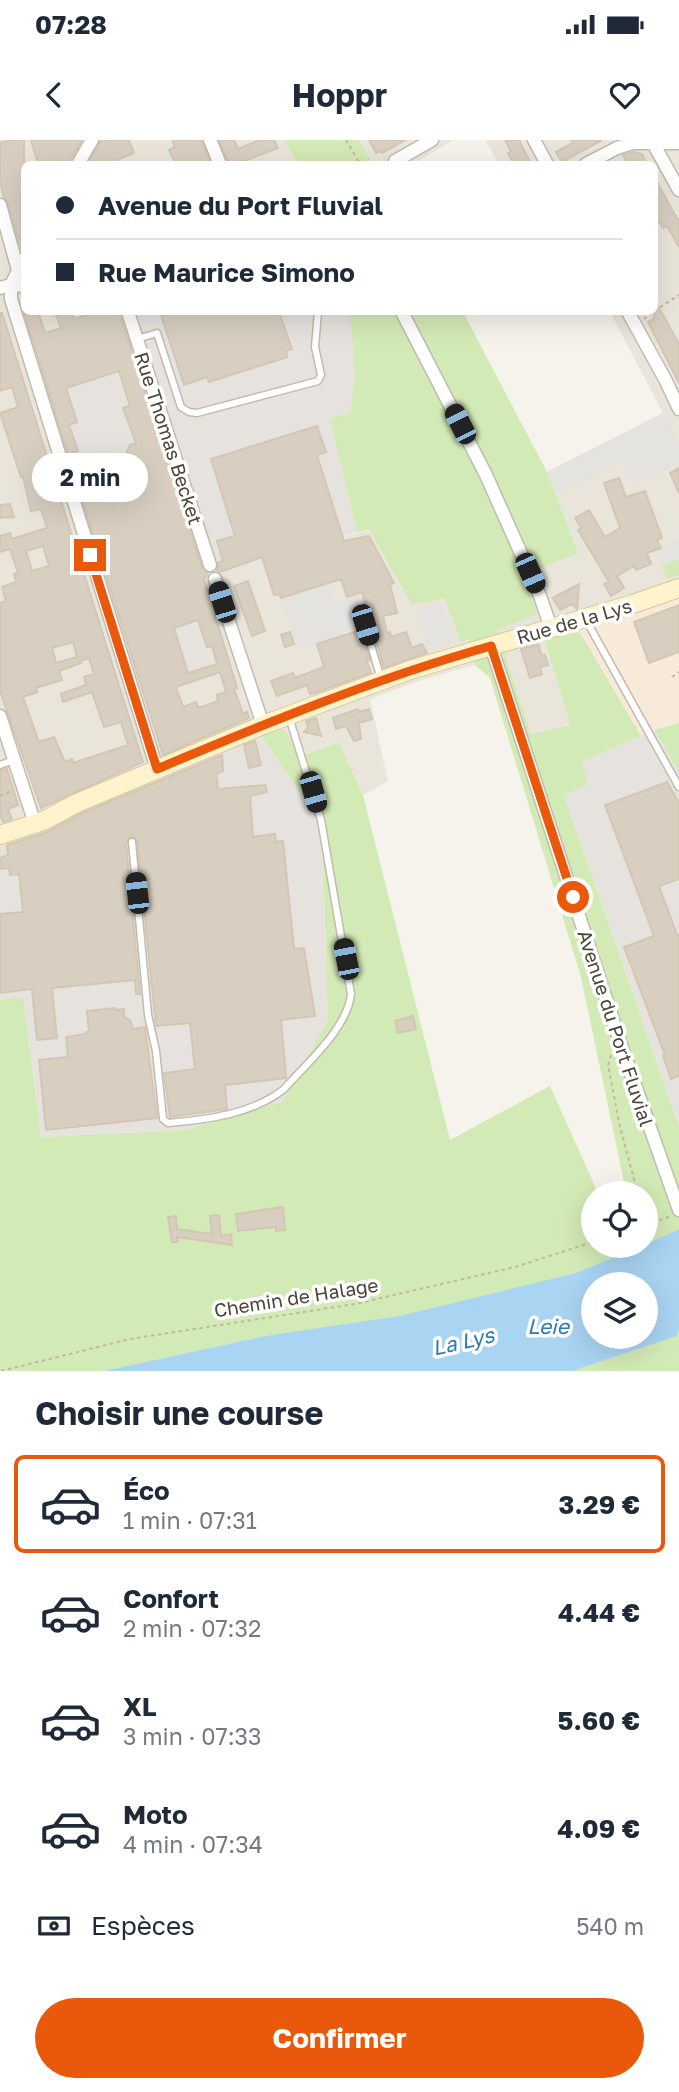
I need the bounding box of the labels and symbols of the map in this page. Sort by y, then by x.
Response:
street label: Rue Thomas Becket [130,349,208,527]
car [442,401,479,447]
callout: 2 min [32,454,148,502]
route end [74,539,106,571]
car [512,550,549,596]
car [206,579,239,625]
street label: Rue de la Lys [514,594,634,648]
car [349,602,382,648]
car [298,769,329,815]
car [125,871,150,915]
route start [557,881,589,913]
street label: Avenue du Port Fluvial [573,927,659,1129]
car [332,936,361,982]
street label: Chemin de Halage [212,1273,380,1321]
water label: Leie [527,1313,571,1339]
water label: La Lys [430,1321,497,1361]

